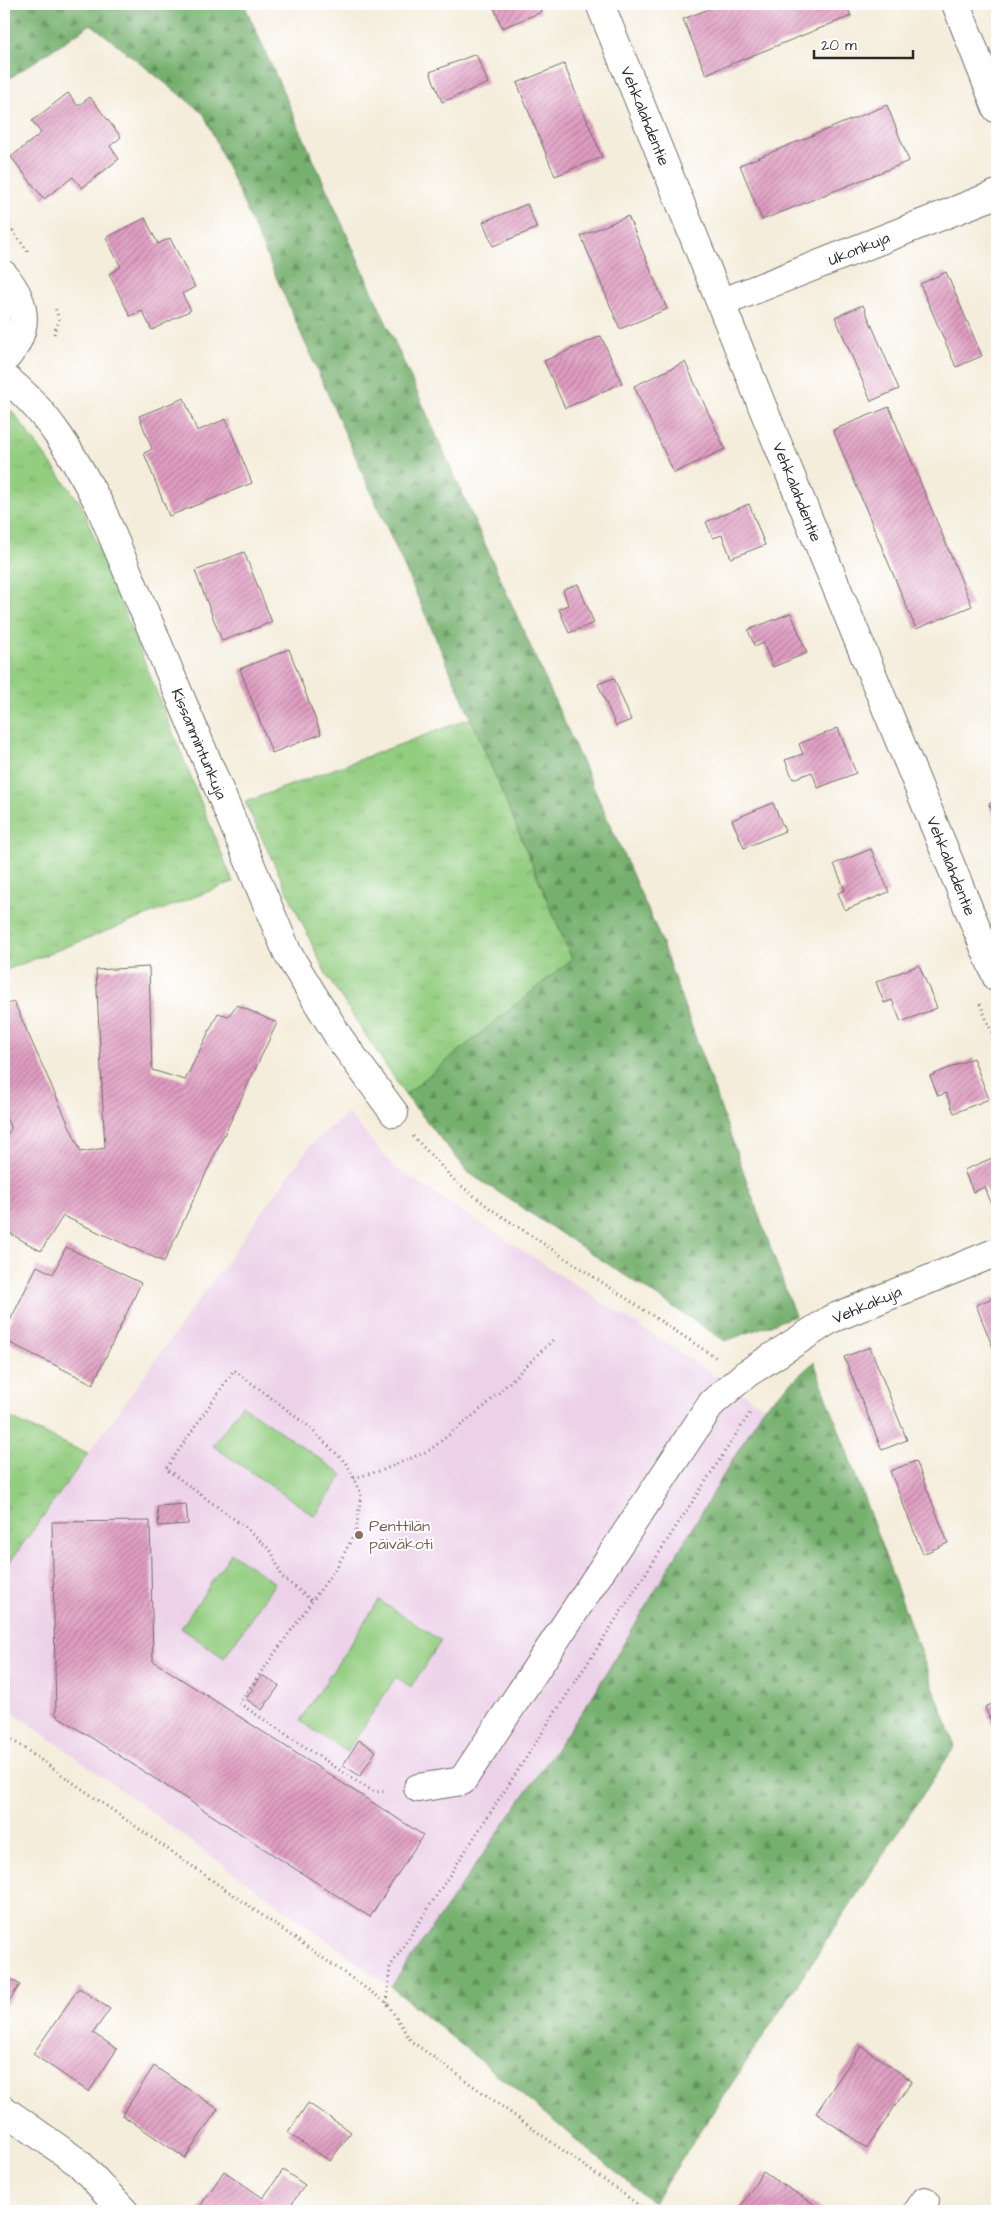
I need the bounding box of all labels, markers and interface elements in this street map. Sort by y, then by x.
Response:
scale bar [814,28,912,60]
text: 20 m [821,35,857,56]
street label: Vehkalahdentie [615,63,675,169]
street label: Ukonkuja [825,227,893,271]
street label: Vehkalahdentie [767,439,827,545]
street label: Kissanmintunkuja [166,685,232,803]
street label: Vehkalahdentie [921,813,981,919]
street label: Vehkakuja [829,1281,905,1329]
place label: Penttilän päiväkoti [369,1515,433,1555]
marker: Penttilän päiväkoti [353,1529,365,1541]

